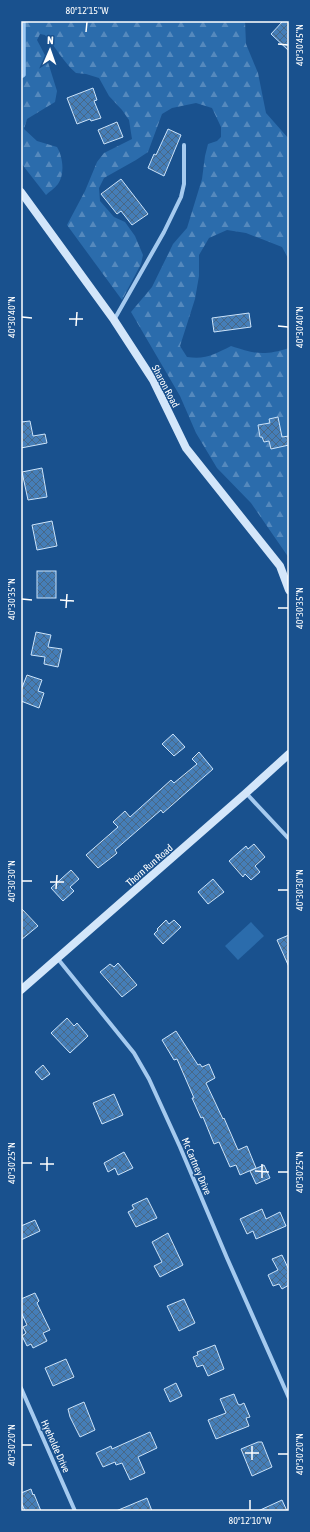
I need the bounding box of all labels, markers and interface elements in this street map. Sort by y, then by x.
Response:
text: 80°12'15"W [65,5,109,16]
text: 40°30'45"N [294,24,305,66]
north arrow [30,30,70,70]
text: N [47,34,54,46]
text: 40°30'40"N [6,296,17,338]
text: 40°30'40"N [294,306,305,348]
street label: Sharon Road [150,363,181,410]
text: 40°30'35"N [6,578,17,620]
text: 40°30'35"N [294,587,305,629]
street label: Thorn Run Road [124,842,175,889]
text: 40°30'30"N [6,860,17,902]
text: 40°30'30"N [294,869,305,911]
street label: Mc Cartney Drive [180,1136,214,1197]
text: 40°30'25"N [6,1142,17,1184]
text: 40°30'25"N [294,1151,305,1193]
street label: Hyeholde Drive [39,1418,72,1475]
text: 40°30'20"N [6,1424,17,1466]
text: 40°30'20"N [294,1433,305,1475]
text: 80°12'10"W [228,1515,272,1526]

